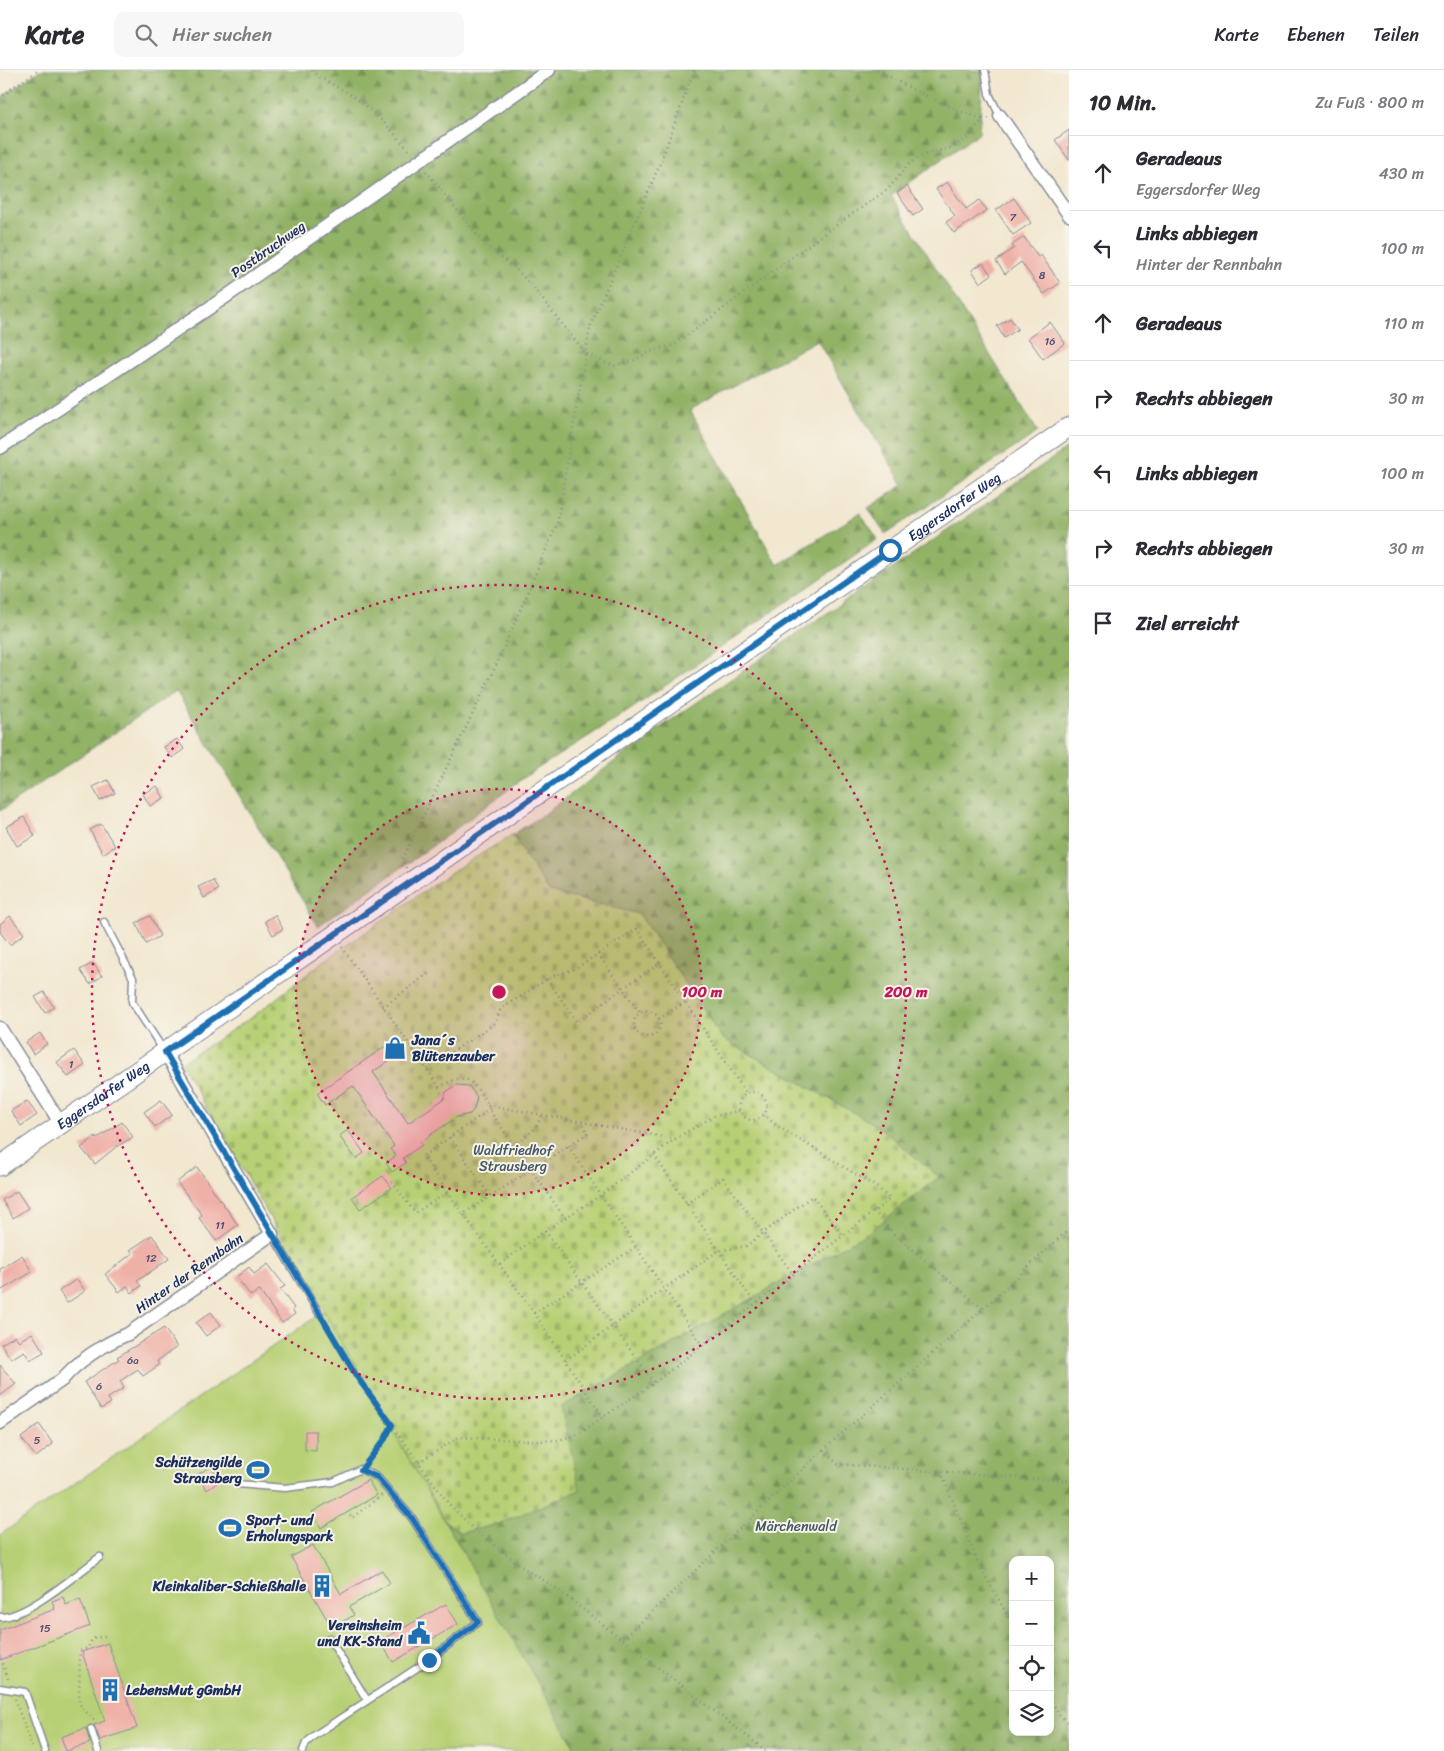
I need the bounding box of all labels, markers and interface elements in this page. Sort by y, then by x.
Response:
search box [114,12,464,57]
text: Karte [25,14,84,56]
text: Hier suchen [172,18,272,51]
text: Karte [1215,19,1259,51]
text: Ebenen [1287,19,1345,51]
text: Teilen [1373,19,1419,51]
icon: search [132,21,160,49]
text: 10 Min. [1089,84,1157,122]
text: Zu Fuß · 800 m [1315,88,1424,117]
text: Geradeaus [1136,142,1222,175]
icon: ahead [1089,159,1117,187]
text: 430 m [1379,159,1424,188]
text: Eggersdorfer Weg [1136,175,1260,204]
house number: 7 [1010,208,1017,227]
street label: Postbruchweg [226,214,311,285]
text: Links abbiegen [1136,217,1258,250]
icon: left [1089,234,1117,262]
text: 100 m [1380,234,1424,263]
text: Hinter der Rennbahn [1136,250,1282,279]
house number: 8 [1039,266,1046,285]
text: Geradeaus [1136,307,1222,340]
icon: ahead [1089,309,1117,337]
text: 110 m [1384,309,1424,338]
house number: 16 [1045,332,1055,351]
text: Rechts abbiegen [1136,382,1273,415]
icon: right [1089,384,1117,412]
text: 30 m [1389,384,1424,413]
text: Links abbiegen [1136,457,1258,490]
icon: left [1089,459,1117,487]
text: 100 m [1380,459,1424,488]
street label: Eggersdorfer Weg [903,465,1006,548]
text: Rechts abbiegen [1136,532,1273,565]
icon: right [1089,534,1117,562]
text: 30 m [1389,534,1424,563]
route start [879,539,902,562]
text: Ziel erreicht [1136,607,1239,640]
icon: arrive [1089,609,1117,637]
text: 100 m [682,979,723,1005]
text: 200 m [883,979,928,1005]
centre of rings [490,983,508,1001]
place label: Jana´s Blütenzauber [411,1028,496,1069]
shop icon: Jana´s Blütenzauber [382,1035,408,1061]
street label: Eggersdorfer Weg [51,1054,155,1137]
house number: 1 [69,1055,74,1074]
park label: Waldfriedhof Strausberg [473,1138,555,1179]
house number: 11 [215,1216,225,1235]
street label: Hinter der Rennbahn [130,1226,249,1320]
house number: 12 [145,1249,157,1268]
house number: 6a [127,1351,139,1370]
house number: 6 [96,1377,102,1396]
house number: 5 [34,1431,41,1450]
place label: Schützengilde Strausberg [154,1450,242,1491]
sports icon: Schützengilde Strausberg [245,1457,271,1483]
place label: Sport- und Erholungspark [245,1508,334,1549]
park label: Märchenwald [755,1514,838,1539]
sports icon: Sport- und Erholungspark [217,1515,243,1541]
map controls [1009,1556,1054,1736]
button: + [1009,1556,1054,1601]
building icon: Kleinkaliber-Schießhalle [309,1573,335,1599]
place label: Kleinkaliber-Schießhalle [152,1574,306,1599]
button: − [1009,1601,1054,1646]
place label: Vereinsheim und KK-Stand [317,1613,404,1654]
house number: 15 [39,1619,51,1638]
public building icon: Vereinsheim und KK-Stand [406,1620,432,1646]
button: locate [1009,1646,1054,1691]
route end [418,1649,441,1672]
building icon: LebensMut gGmbH [97,1677,123,1703]
place label: LebensMut gGmbH [126,1678,242,1703]
button: layers [1009,1691,1054,1736]

